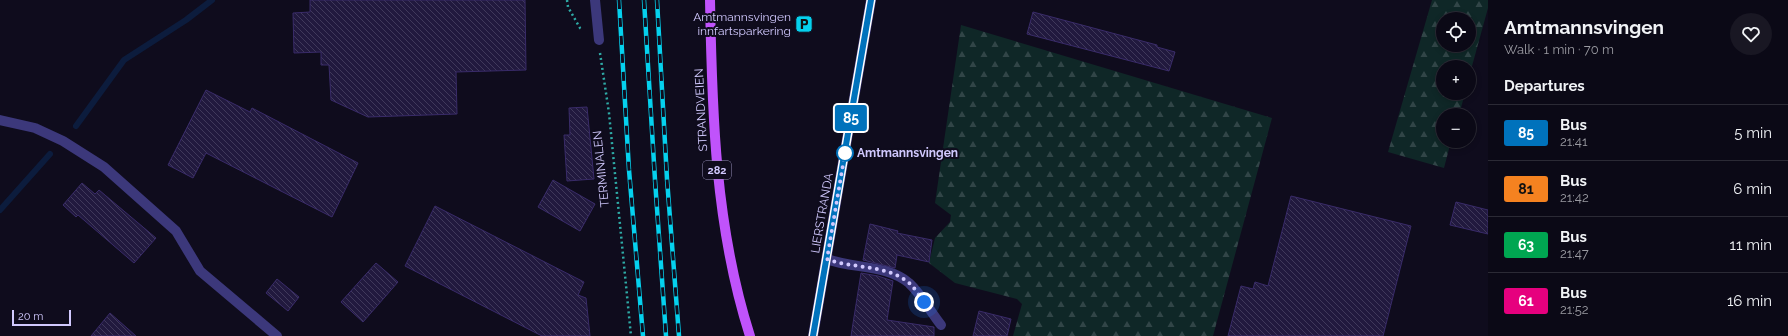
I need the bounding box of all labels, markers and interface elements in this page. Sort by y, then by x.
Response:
place label: Amtmannsvingen innfartsparkering [693,10,791,38]
map controls [1436,12,1476,148]
button: locate [1436,12,1476,52]
button: heart [1730,13,1772,55]
parking icon: Amtmannsvingen innfartsparkering [794,14,814,34]
text: Amtmannsvingen [1504,16,1664,38]
text: Walk · 1 min · 70 m [1504,42,1614,57]
button: + [1436,60,1476,100]
street label: STRANDVEIEN [692,68,710,152]
text: Departures [1504,77,1585,95]
line badge: 85 [833,105,869,131]
button: − [1436,108,1476,148]
text: 85 [843,110,859,126]
text: Bus [1560,116,1587,134]
text: 5 min [1734,124,1772,142]
text: 85 [1518,125,1534,141]
street label: TERMINALEN [590,130,612,208]
text: 21:41 [1560,134,1587,149]
marker: Amtmannsvingen [836,144,854,162]
place label: Amtmannsvingen [857,146,958,160]
road number: 282 [703,161,731,179]
street label: LIERSTRANDA [808,172,836,254]
text: Bus [1560,172,1587,190]
text: 6 min [1733,180,1772,198]
text: 81 [1518,181,1534,197]
text: 21:42 [1560,190,1589,205]
text: Bus [1560,228,1587,246]
text: 11 min [1730,236,1772,254]
text: 63 [1518,237,1534,253]
text: 21:47 [1560,246,1589,261]
text: Bus [1560,284,1587,302]
your location [914,292,934,312]
text: 16 min [1727,292,1772,310]
text: 61 [1518,293,1534,309]
text: 21:52 [1560,302,1589,317]
scale bar [12,308,71,327]
text: 20 m [18,310,43,323]

